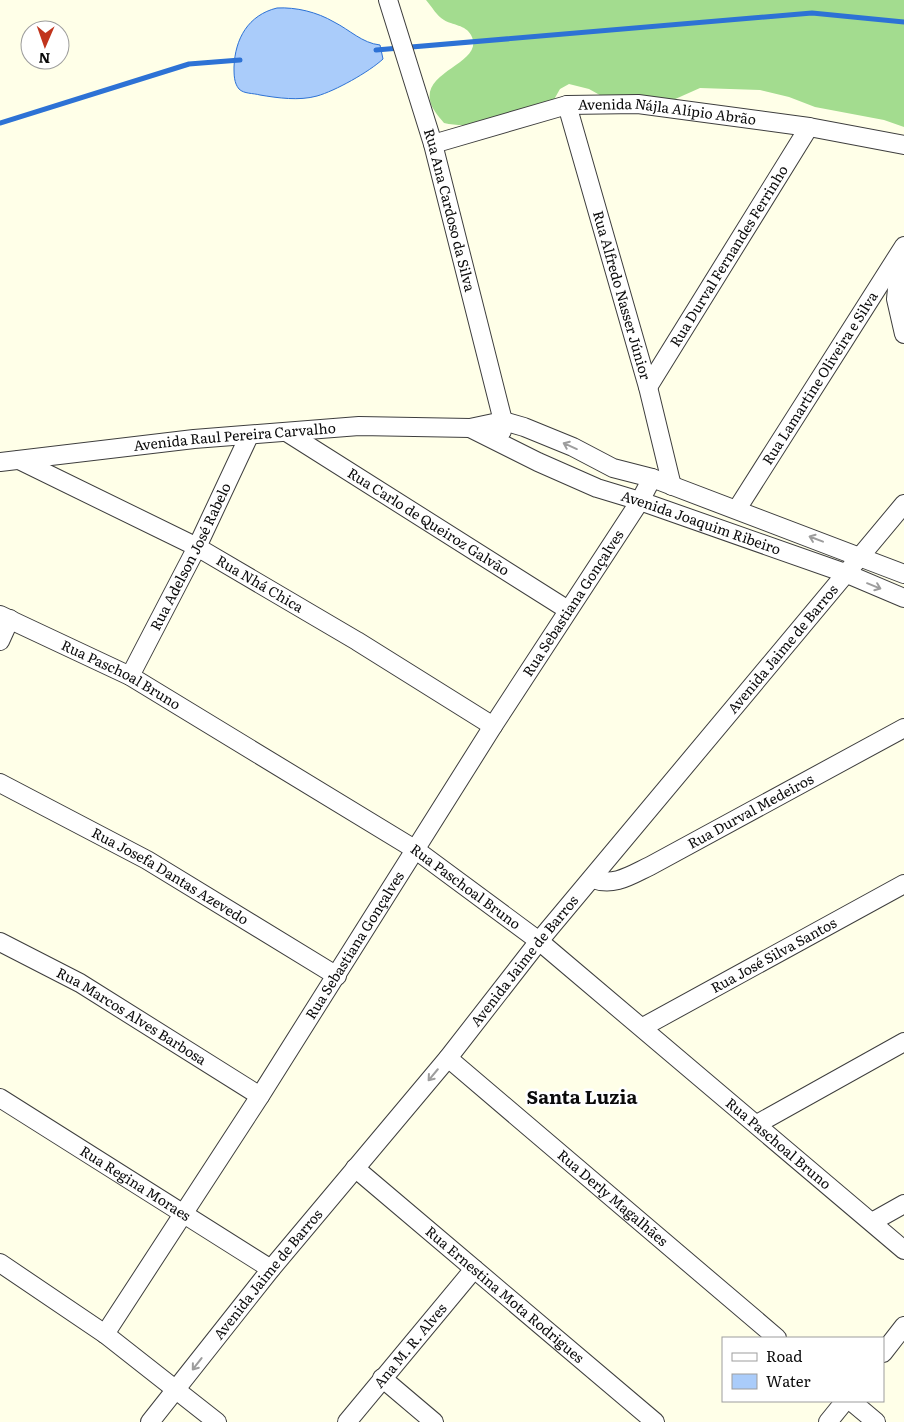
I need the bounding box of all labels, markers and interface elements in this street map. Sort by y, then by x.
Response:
north arrow [20,20,70,70]
text: N [38,49,51,69]
street label: Avenida Nájla Alípio Abrão [578,93,757,129]
street label: Rua Ana Cardoso da Silva [420,126,481,294]
street label: Rua Durval Fernandes Ferrinho [664,161,792,350]
street label: Rua Alfredo Nasser Júnior [589,208,656,382]
street label: Rua Lamartine Oliveira e Silva [757,287,882,468]
street label: Avenida Raul Pereira Carvalho [132,417,336,455]
one-way arrow [563,441,578,451]
street label: Rua Carlo de Queiroz Galvão [344,462,514,580]
street label: Rua Adelson José Rabelo [144,479,235,633]
street label: Avenida Joaquim Ribeiro [619,485,784,559]
street label: Rua Sebastiana Gonçalves [517,525,628,680]
one-way arrow [809,534,824,543]
street label: Rua Nhá Chica [213,550,308,617]
street label: Avenida Jaime de Barros [722,580,842,717]
one-way arrow [867,582,882,591]
street label: Rua Paschoal Bruno [58,634,185,714]
street label: Rua Durval Medeiros [684,768,817,853]
street label: Rua Josefa Dantas Azevedo [89,822,253,929]
street label: Rua Paschoal Bruno [407,838,525,933]
street label: Rua Sebastiana Gonçalves [300,867,408,1023]
street label: Avenida Jaime de Barros [465,890,582,1030]
street label: Rua José Silva Santos [707,912,840,997]
street label: Rua Marcos Alves Barbosa [53,962,211,1069]
one-way arrow [427,1069,438,1082]
district label: Santa Luzia [527,1082,637,1110]
street label: Rua Paschoal Bruno [722,1092,836,1193]
street label: Rua Regina Moraes [77,1140,195,1225]
street label: Rua Derly Magalhães [554,1144,673,1250]
street label: Avenida Jaime de Barros [208,1204,326,1343]
street label: Rua Ernestina Mota Rodrigues [422,1221,589,1367]
street label: Ana M. R. Alves [368,1299,451,1392]
legend [722,1337,884,1402]
text: Road [766,1344,802,1367]
one-way arrow [192,1357,202,1371]
text: Water [766,1369,811,1392]

